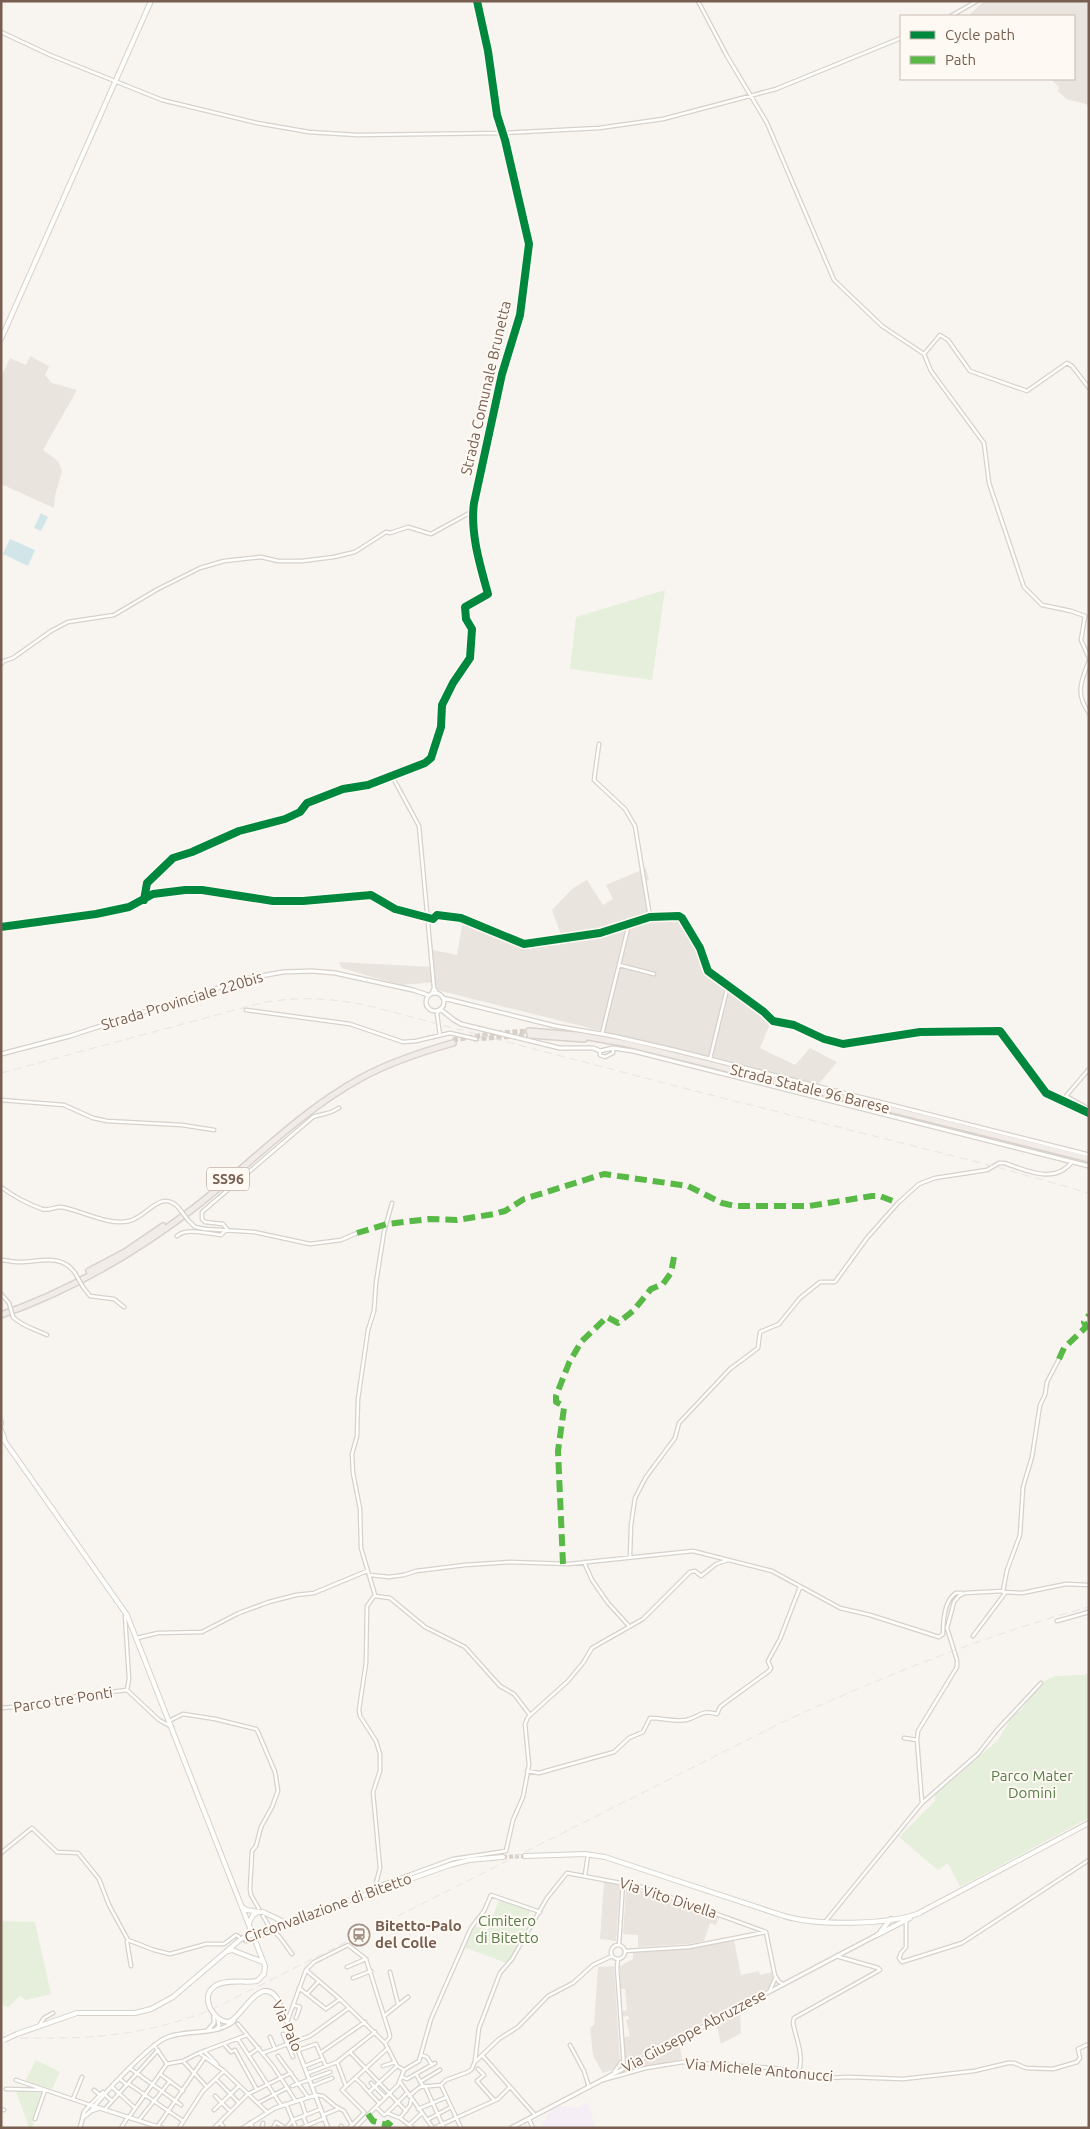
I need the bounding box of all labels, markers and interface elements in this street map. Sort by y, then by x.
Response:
legend [900,15,1075,80]
text: Cycle path [945,26,1015,43]
text: Path [945,51,976,68]
street label: Strada Comunale Brunetta [457,299,514,477]
street label: Strada Provinciale 220bis [99,968,265,1033]
street label: Strada Statale 96 Barese [728,1060,892,1117]
road number: SS96 [207,1168,249,1190]
street label: Parco tre Ponti [12,1683,114,1716]
park label: Parco Mater Domini [991,1767,1073,1801]
street label: Circonvallazione di Bitetto [242,1869,414,1946]
street label: Via Vito Divella [617,1874,719,1921]
park label: Cimitero di Bitetto [475,1912,539,1946]
place label: Bitetto-Palo del Colle [375,1917,462,1951]
station icon: Bitetto-Palo del Colle [347,1923,371,1947]
street label: Via Giuseppe Abruzzese [619,1985,769,2076]
street label: Via Palo [269,1998,306,2054]
street label: Via Michele Antonucci [684,2055,834,2084]

